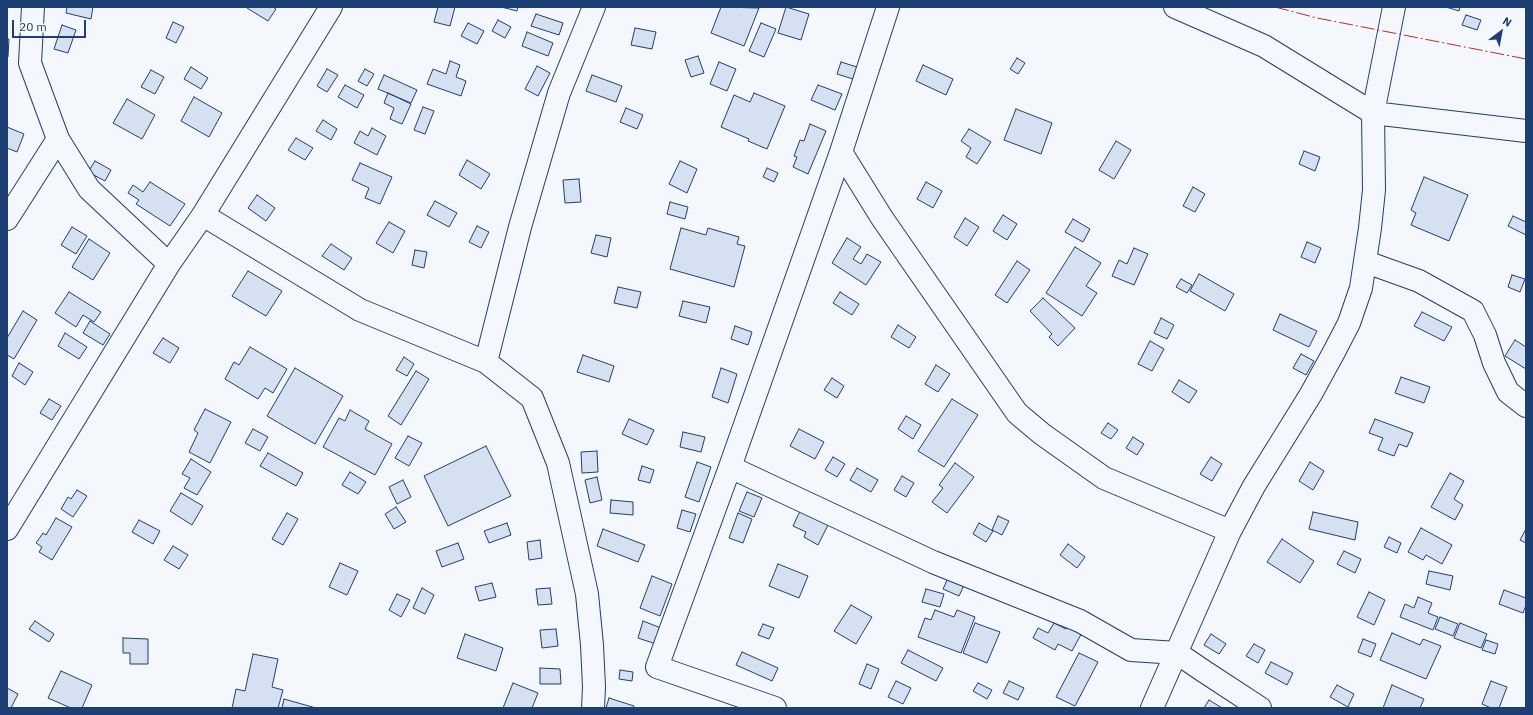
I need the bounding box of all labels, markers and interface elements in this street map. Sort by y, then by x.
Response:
scale bar [14,12,88,38]
north arrow [1481,12,1521,52]
text: N [1500,14,1514,30]
text: 20 m [19,19,47,34]

